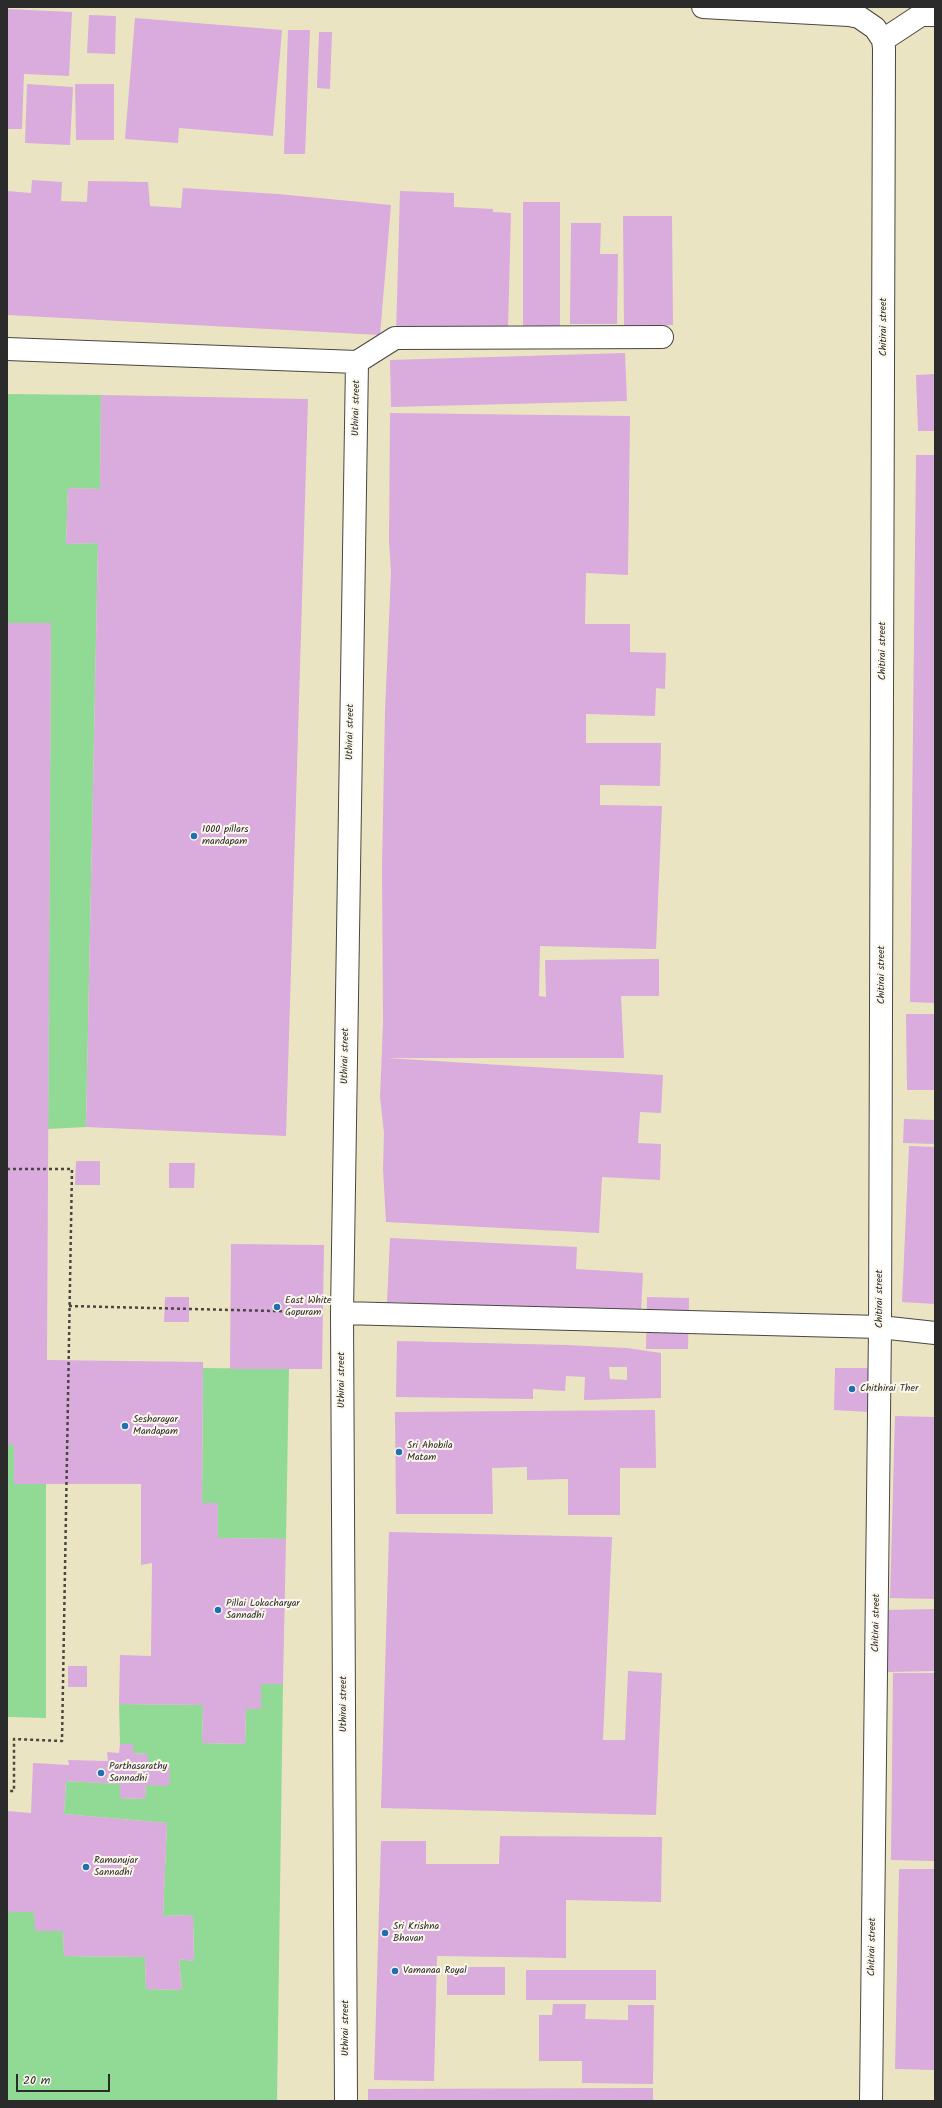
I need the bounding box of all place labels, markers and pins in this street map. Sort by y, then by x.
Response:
place label: 1000 pillars mandapam [202,824,248,848]
marker: 1000 pillars mandapam [189,831,199,841]
place label: East White Gopuram [285,1295,332,1318]
marker: East White Gopuram [272,1302,282,1312]
place label: Chithirai Ther [860,1383,918,1395]
marker: Chithirai Ther [847,1384,857,1394]
place label: Sesharayar Mandapam [133,1414,178,1438]
marker: Sesharayar Mandapam [120,1421,130,1431]
place label: Sri Ahobila Matam [407,1440,453,1464]
marker: Sri Ahobila Matam [394,1447,404,1457]
place label: Pillai Lokacharyar Sannadhi [226,1598,300,1622]
marker: Pillai Lokacharyar Sannadhi [213,1605,223,1615]
place label: Parthasarathy Sannadhi [109,1761,167,1784]
marker: Parthasarathy Sannadhi [96,1768,106,1778]
place label: Ramanujar Sannadhi [94,1855,138,1878]
marker: Ramanujar Sannadhi [81,1862,91,1872]
place label: Sri Krishna Bhavan [393,1921,439,1944]
marker: Sri Krishna Bhavan [380,1928,390,1938]
place label: Vamanaa Royal [403,1965,467,1977]
marker: Vamanaa Royal [390,1966,400,1976]

